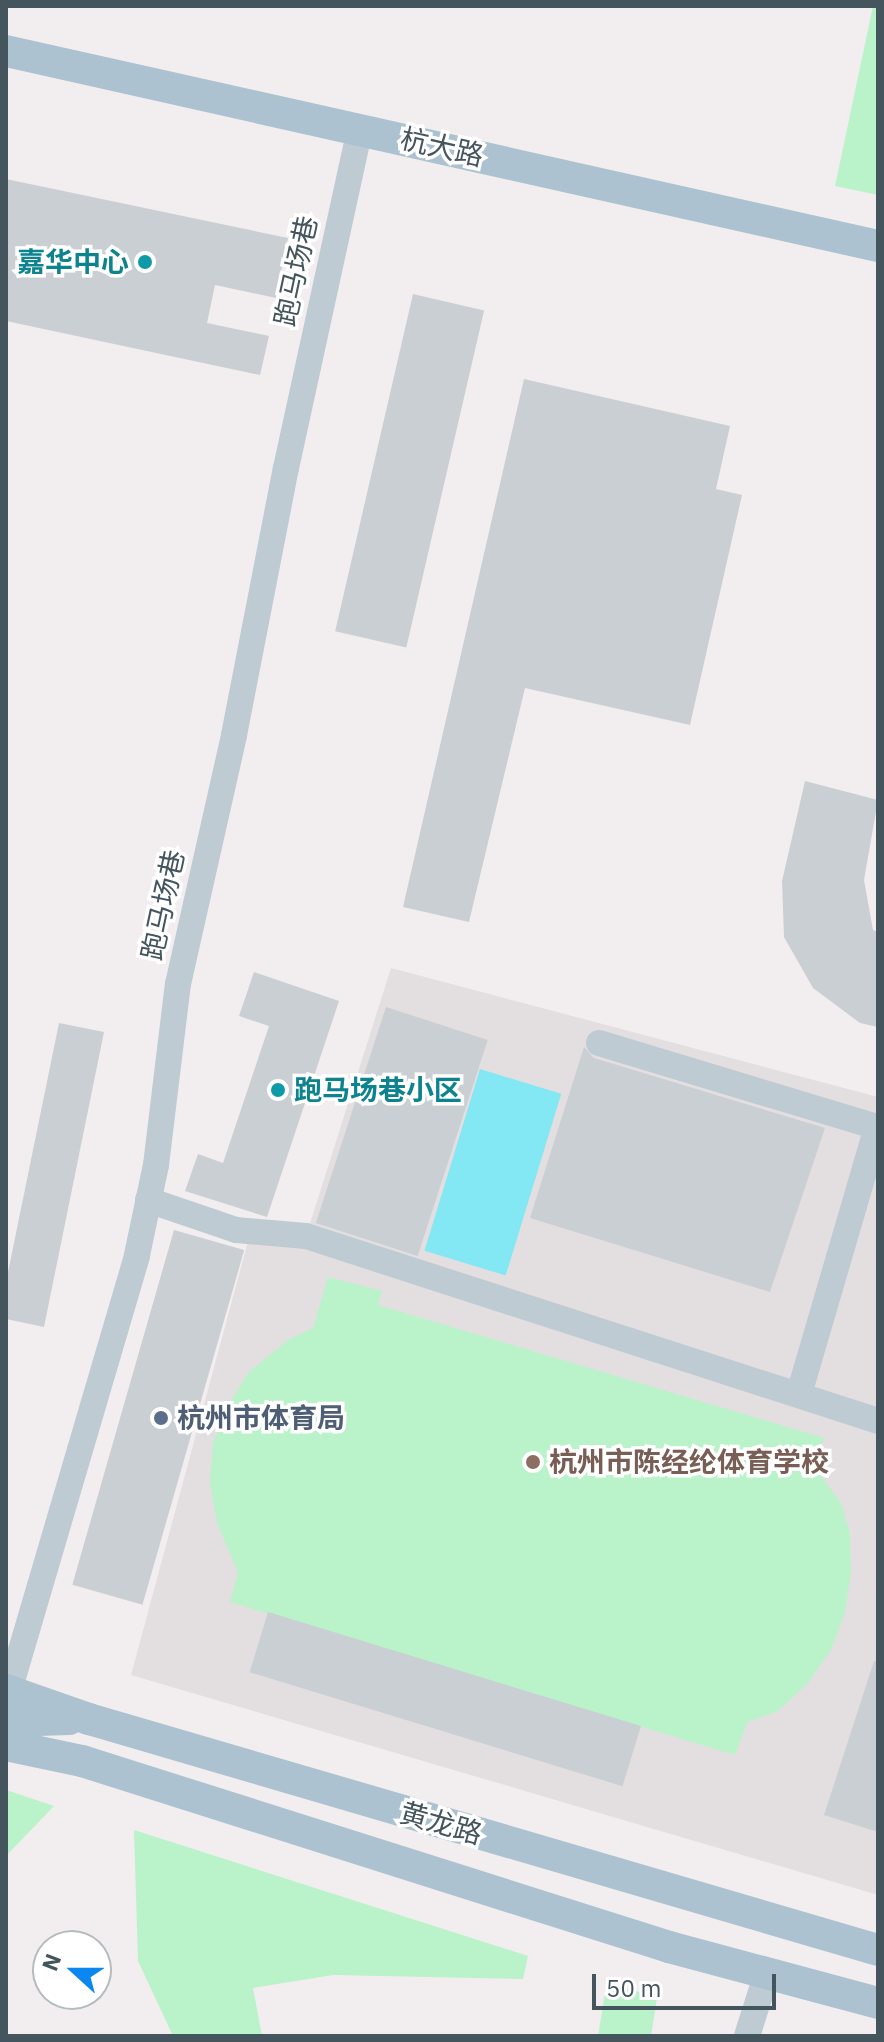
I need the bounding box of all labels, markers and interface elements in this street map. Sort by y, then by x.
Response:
street label: 杭大路 [397,121,487,173]
street label: 跑马场巷 [268,213,324,329]
place label: 嘉华中心 [17,245,129,279]
marker: 嘉华中心 [136,253,154,271]
street label: 跑马场巷 [135,847,191,963]
place label: 跑马场巷小区 [294,1073,462,1107]
marker: 跑马场巷小区 [269,1081,287,1099]
place label: 杭州市体育局 [177,1401,345,1435]
marker: 杭州市体育局 [152,1409,170,1427]
place label: 杭州市陈经纶体育学校 [549,1445,829,1479]
marker: 杭州市陈经纶体育学校 [524,1453,542,1471]
street label: 黄龙路 [396,1795,486,1851]
north arrow [32,1930,112,2010]
text: N [35,1949,67,1975]
scale bar [596,1958,780,2008]
text: 50 m [606,1972,661,2004]

